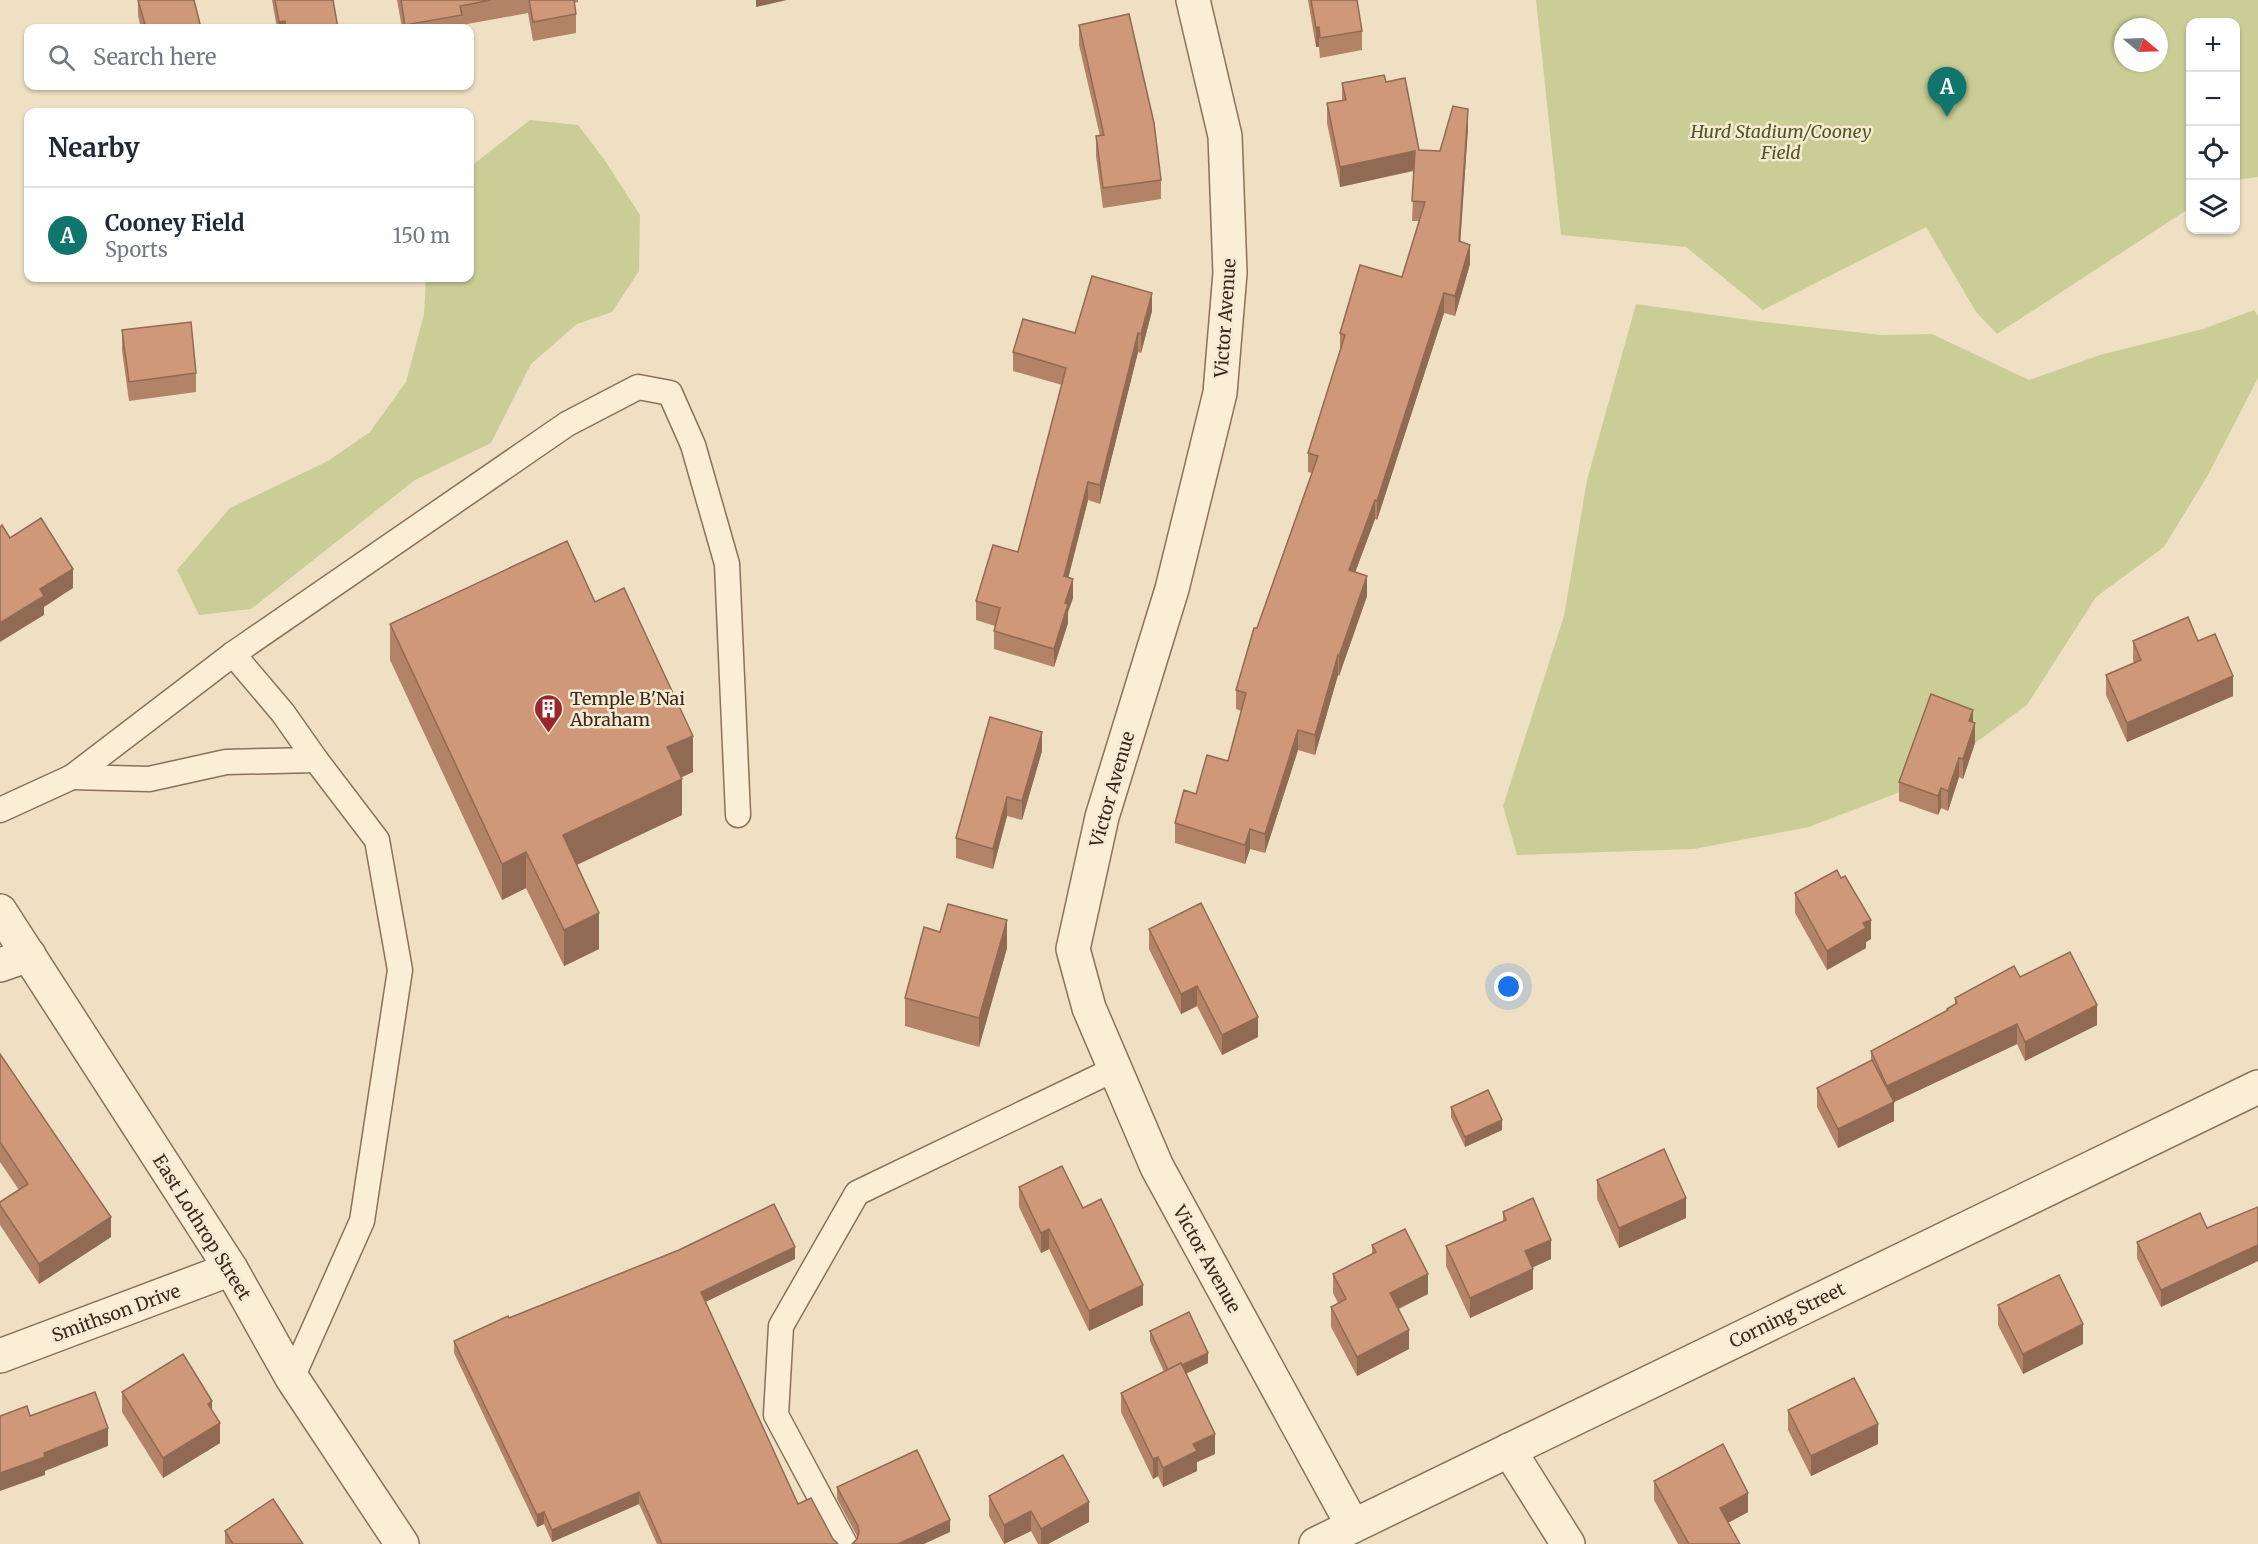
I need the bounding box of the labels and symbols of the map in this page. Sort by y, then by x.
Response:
north arrow [2114,18,2168,72]
pin: A [1928,68,1966,117]
park label: Hurd Stadium/Cooney Field [1689,120,1872,164]
street label: Victor Avenue [1209,258,1241,379]
place label: Temple B'Nai Abraham [569,687,685,731]
building icon: Temple B'Nai Abraham [533,692,565,734]
street label: Victor Avenue [1084,728,1139,850]
your location [1494,972,1523,1001]
street label: East Lothrop Street [148,1150,256,1304]
street label: Victor Avenue [1168,1200,1246,1317]
street label: Corning Street [1725,1277,1849,1353]
street label: Smithson Drive [49,1279,183,1347]

